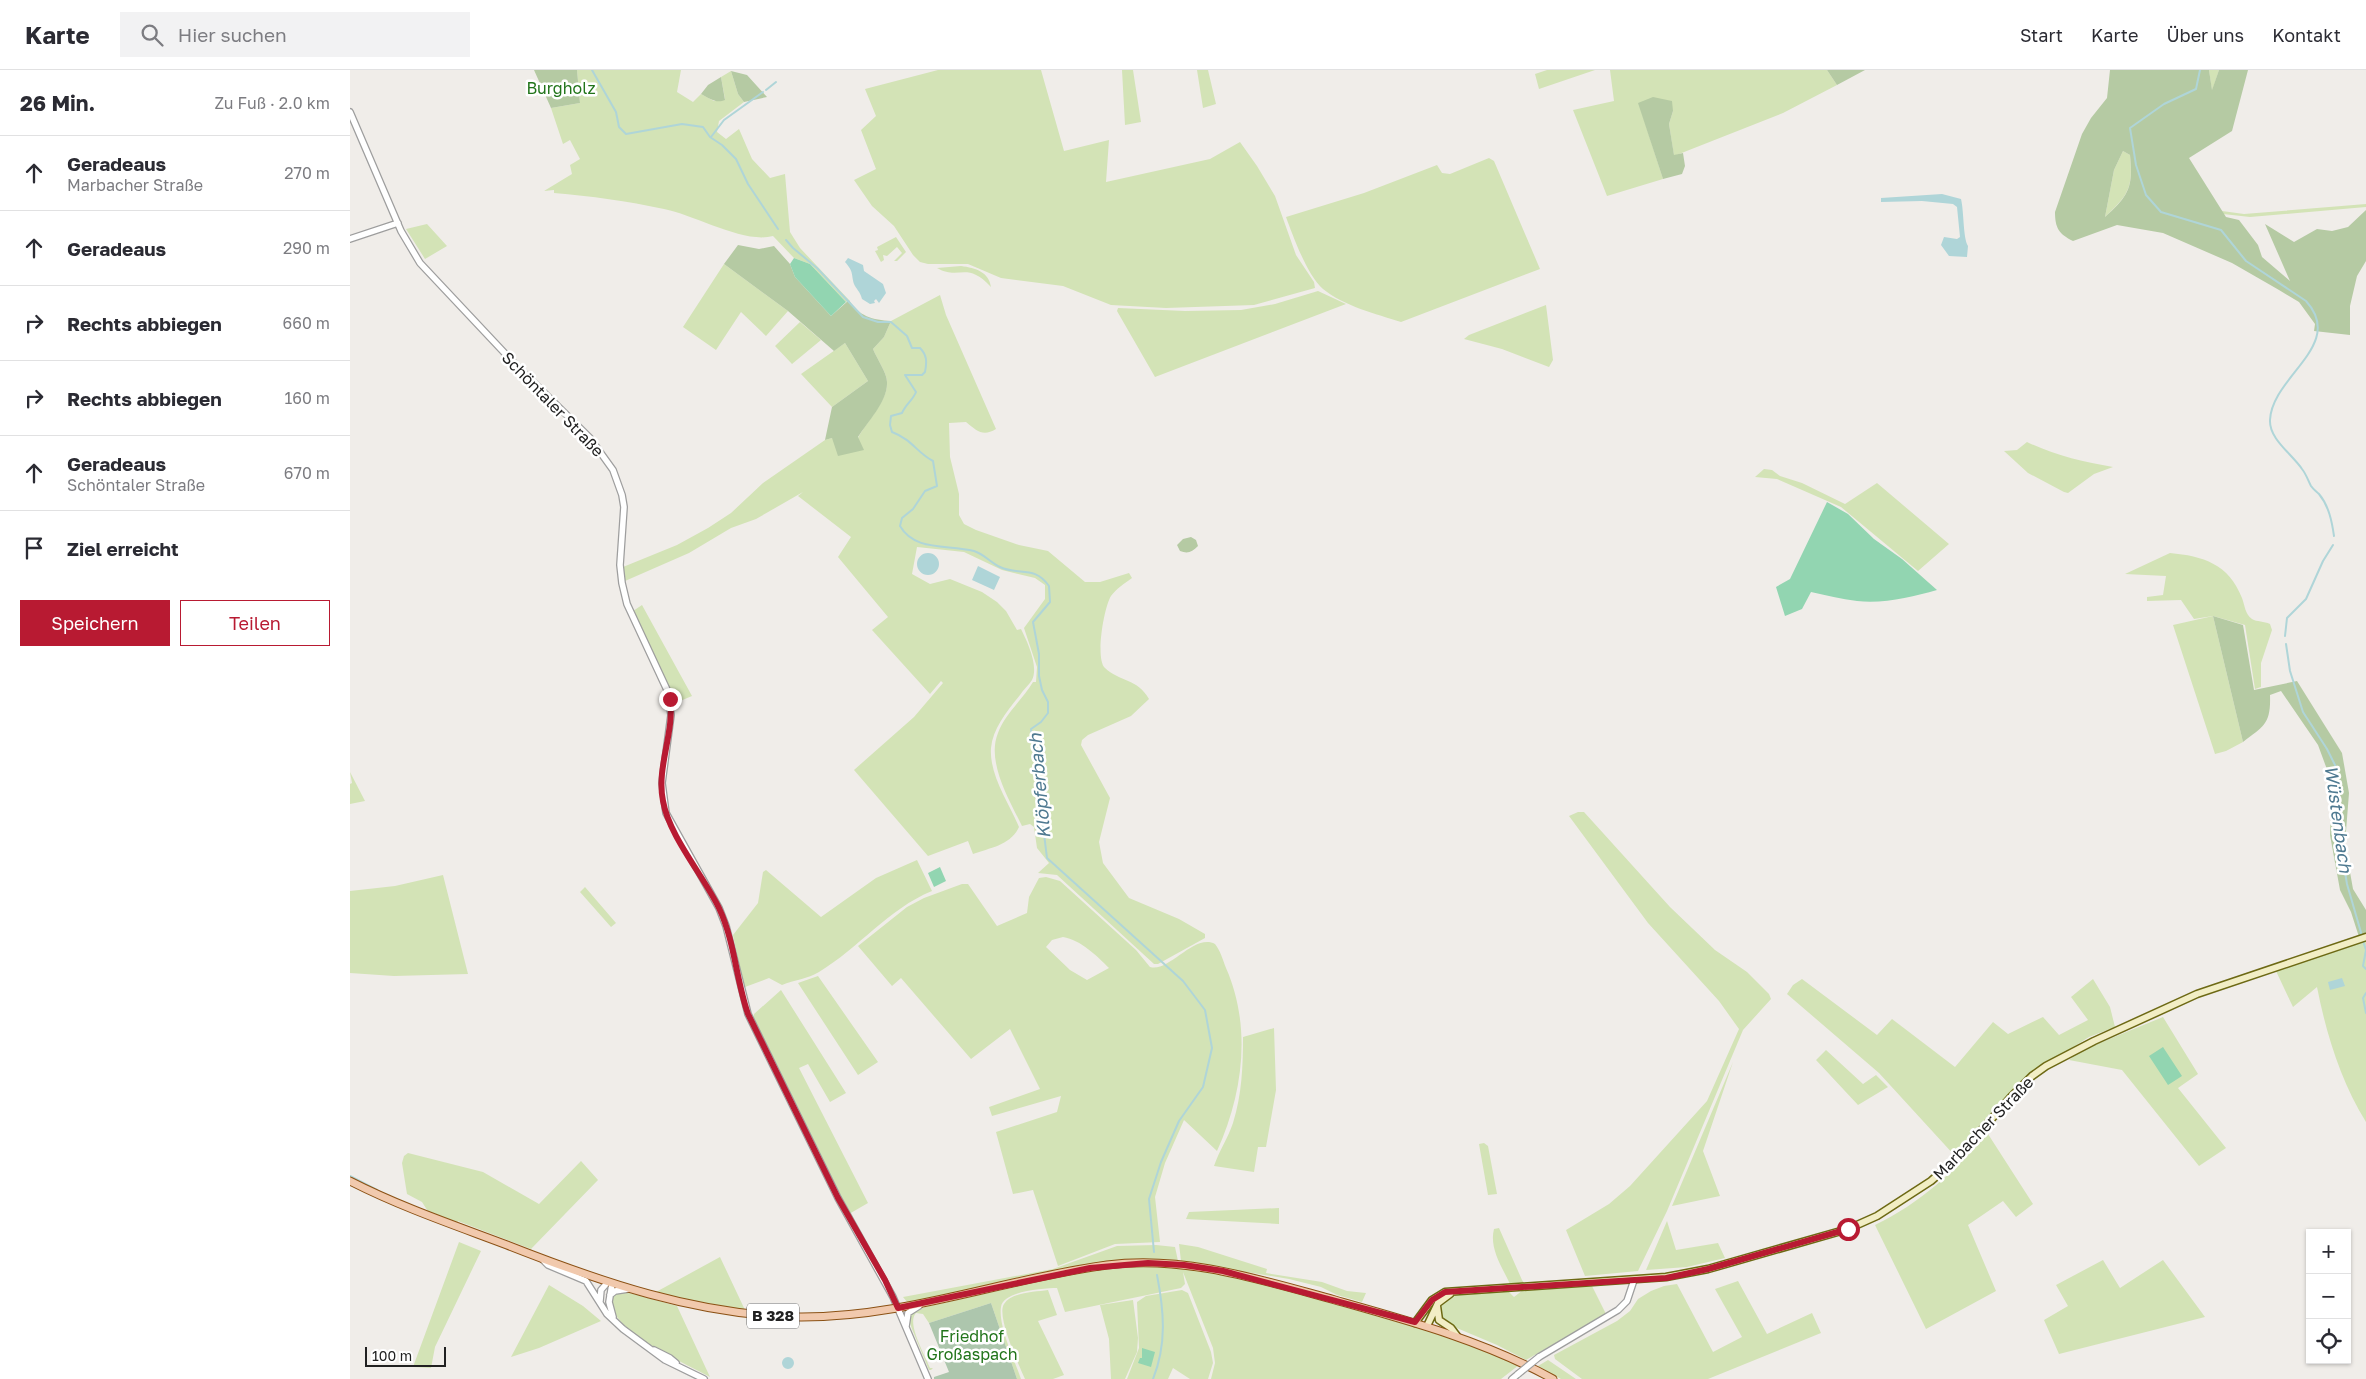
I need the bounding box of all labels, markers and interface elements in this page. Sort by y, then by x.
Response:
search box [120,12,470,57]
text: Karte [25,20,90,49]
icon: search [138,21,166,49]
text: Hier suchen [178,23,287,46]
text: Start [2020,24,2063,46]
text: Karte [2091,24,2138,46]
text: Über uns [2166,24,2244,46]
text: Kontakt [2272,24,2341,46]
park label: Burgholz [526,78,596,98]
text: 26 Min. [20,90,95,116]
text: Zu Fuß · 2.0 km [215,93,330,113]
text: Geradeaus [67,152,166,175]
icon: ahead [20,159,48,187]
text: 270 m [284,163,330,183]
text: Marbacher Straße [67,175,203,195]
icon: ahead [20,234,48,262]
text: Geradeaus [67,237,166,260]
text: 290 m [283,238,330,258]
icon: right [20,309,48,337]
text: Rechts abbiegen [67,312,222,335]
text: 660 m [283,313,330,333]
street label: Schöntaler Straße [498,347,608,461]
icon: right [20,384,48,412]
text: Rechts abbiegen [67,387,222,410]
text: 160 m [284,388,330,408]
text: Geradeaus [67,452,166,475]
icon: ahead [20,459,48,487]
text: 670 m [284,463,330,483]
text: Schöntaler Straße [67,475,205,495]
icon: arrive [20,534,48,562]
text: Ziel erreicht [67,537,179,560]
button: Speichern [20,600,170,646]
button: Teilen [180,600,330,646]
route end [659,688,682,711]
water label: Klöpferbach [1023,732,1055,840]
water label: Wüstenbach [2321,764,2358,875]
street label: Marbacher Straße [1929,1072,2037,1184]
route start [1837,1218,1860,1241]
map controls [2306,1229,2351,1364]
button: + [2306,1229,2351,1274]
button: − [2306,1274,2351,1319]
road number: B 328 [747,1304,799,1328]
button: locate [2306,1319,2351,1364]
park label: Friedhof Großaspach [926,1326,1018,1364]
scale bar [365,1344,446,1367]
text: 100 m [372,1347,412,1364]

